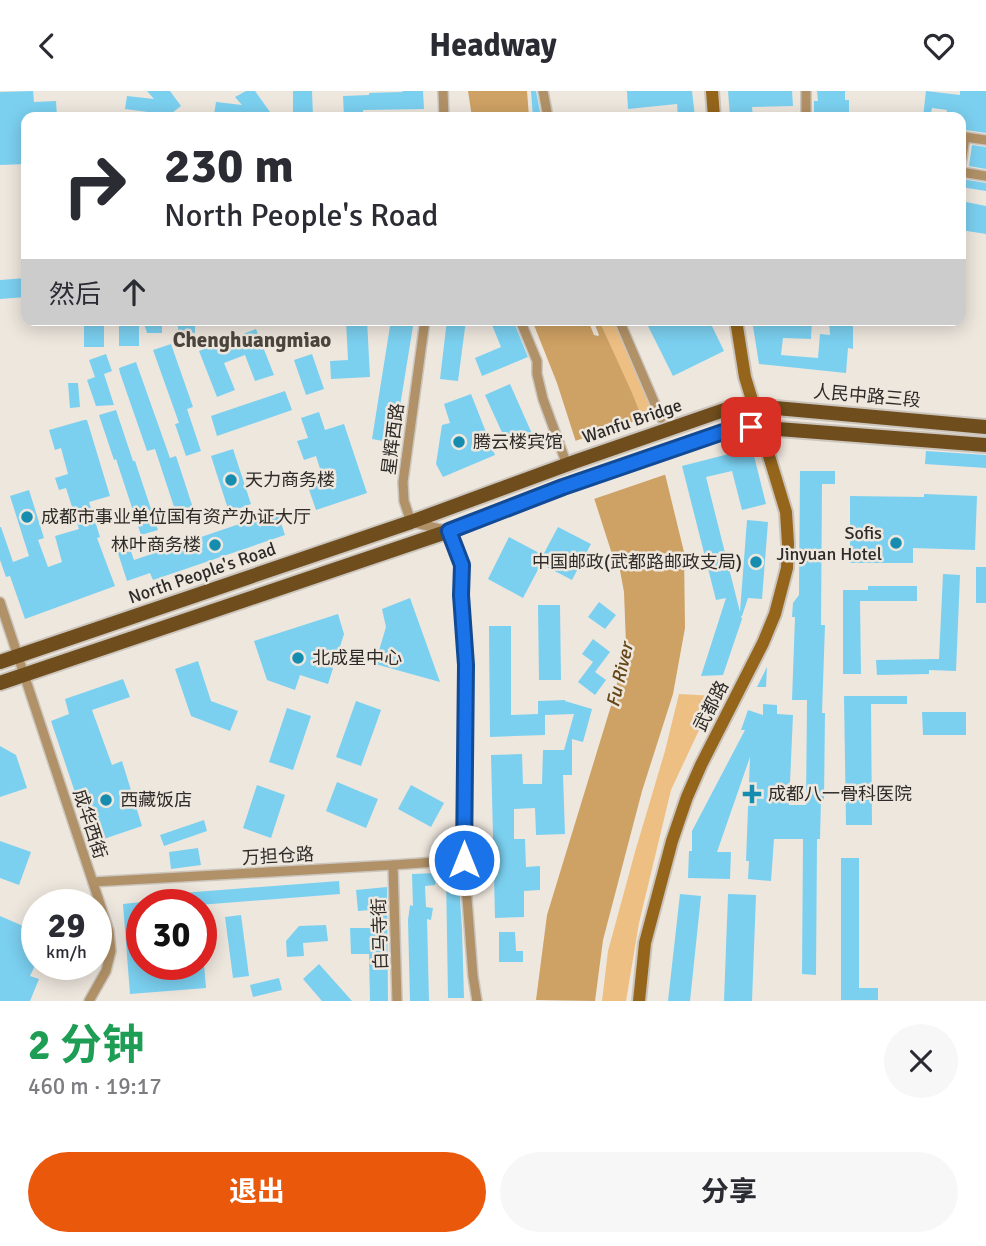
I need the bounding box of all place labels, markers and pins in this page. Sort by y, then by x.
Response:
pin [721,397,781,457]
place label: 腾云楼宾馆 [473,431,563,453]
marker: 腾云楼宾馆 [451,434,467,450]
place label: 天力商务楼 [245,469,335,491]
marker: 天力商务楼 [223,472,239,488]
place label: 成都市事业单位国有资产办证大厅 [41,506,311,528]
marker: 成都市事业单位国有资产办证大厅 [19,509,35,525]
place label: Sofis Jinyuan Hotel [777,522,882,565]
place label: 林叶商务楼 [111,534,201,556]
marker: Sofis Jinyuan Hotel [888,535,904,551]
marker: 林叶商务楼 [207,537,223,553]
place label: 中国邮政(武都路邮政支局) [532,551,742,573]
marker: 中国邮政(武都路邮政支局) [748,554,764,570]
place label: 北成星中心 [312,647,402,669]
marker: 北成星中心 [290,650,306,666]
place label: 成都八一骨科医院 [768,783,912,805]
marker: 成都八一骨科医院 [742,784,762,804]
place label: 西藏饭店 [120,789,192,811]
marker: 西藏饭店 [98,792,114,808]

